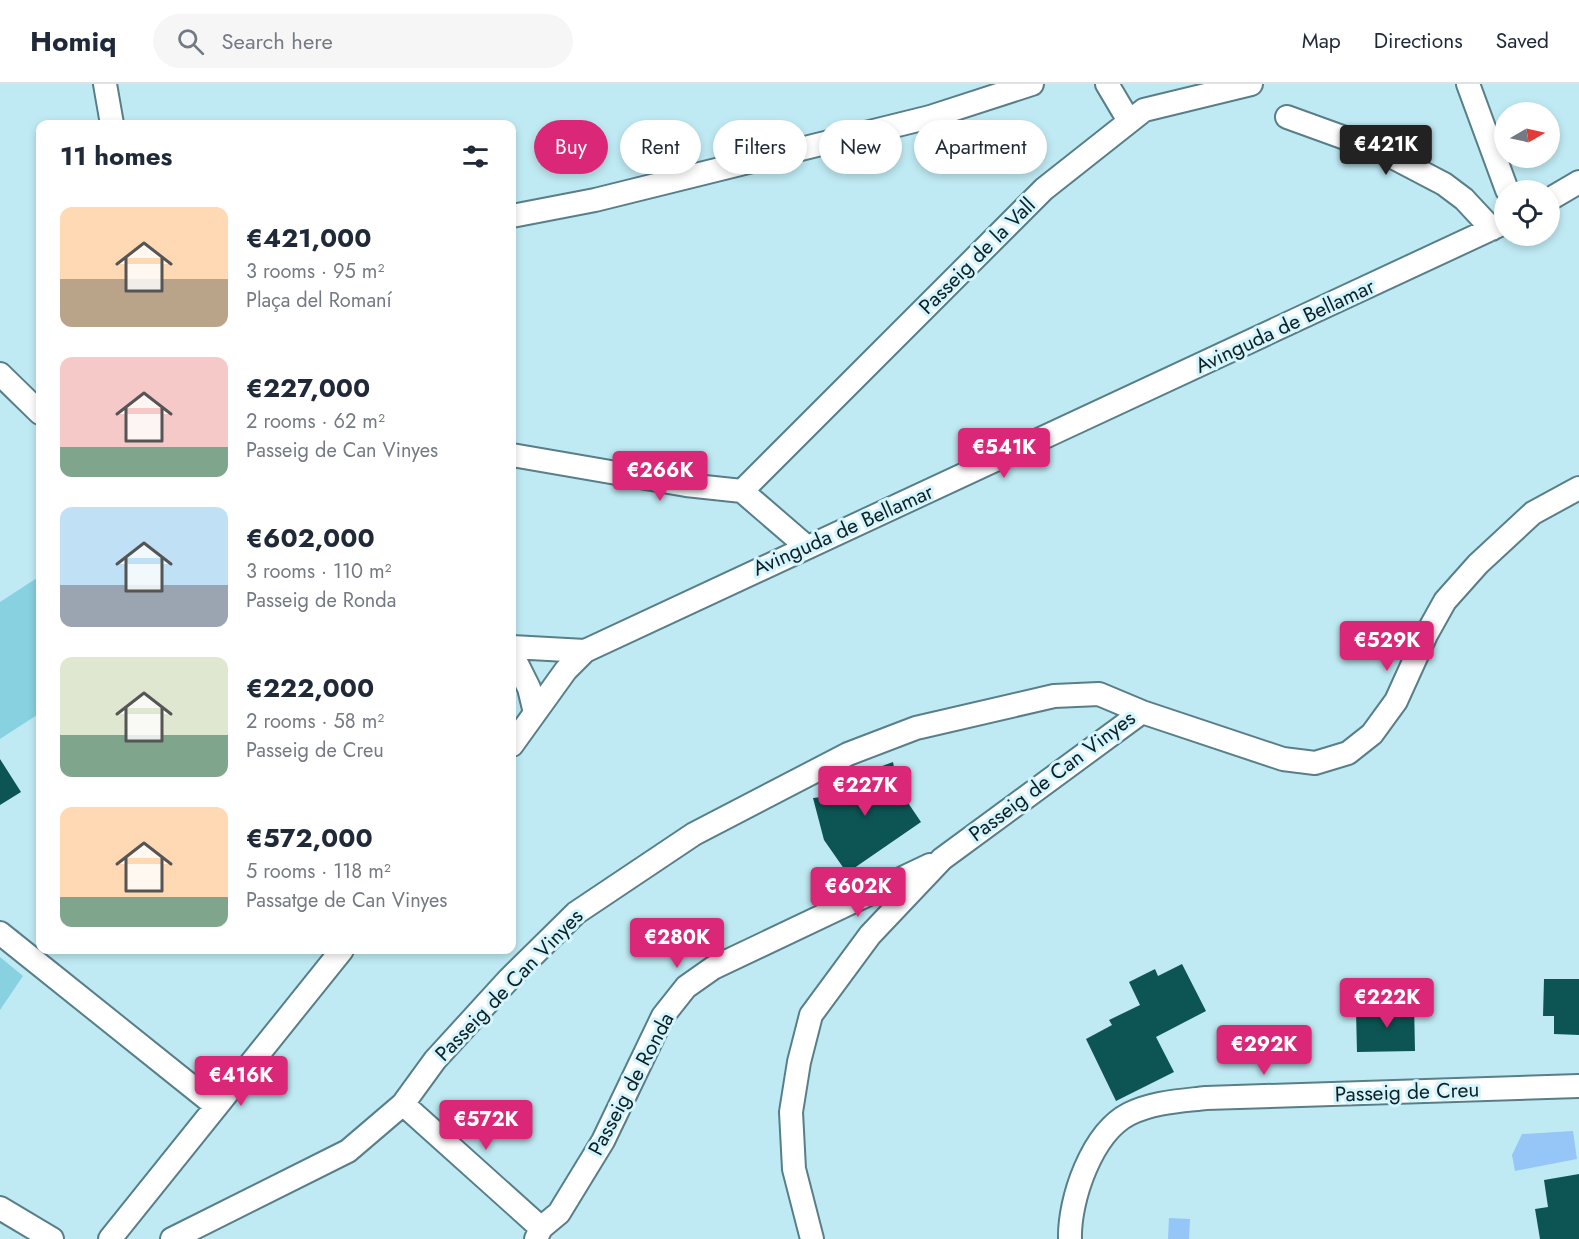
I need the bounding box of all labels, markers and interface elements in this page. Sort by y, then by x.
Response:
search box [153,14,573,68]
text: Homiq [30,21,117,62]
icon: search [174,25,207,58]
text: Search here [222,25,333,57]
text: Map [1302,26,1341,56]
text: Directions [1374,26,1463,56]
text: Saved [1496,26,1549,56]
north arrow [1494,102,1560,168]
map controls [1494,102,1560,246]
chip: Buy [534,120,608,174]
chip: Rent [620,120,701,174]
chip: Filters [713,120,807,174]
chip: New [819,120,902,174]
chip: Apartment [914,120,1047,174]
pin: €421K [1344,125,1428,176]
text: €421K [1354,130,1418,159]
text: 11 homes [60,137,172,175]
icon: filters [459,140,492,173]
button: locate [1494,180,1560,246]
street label: Passeig de la Vall [912,191,1042,321]
text: €421,000 [246,219,372,257]
icon: home [108,231,180,303]
text: 3 rooms · 95 m² [246,257,384,286]
street label: Avinguda de Bellamar [1190,271,1380,381]
text: Plaça del Romaní [246,286,392,315]
text: €227,000 [246,369,370,407]
icon: home [108,381,180,453]
text: 2 rooms · 62 m² [246,407,385,436]
pin: €541K [962,428,1046,479]
text: €541K [972,433,1036,462]
text: Passeig de Can Vinyes [246,436,438,465]
pin: €266K [618,451,702,502]
text: €266K [627,456,693,485]
street label: Avinguda de Bellamar [748,476,939,583]
text: €602,000 [246,519,375,557]
icon: home [108,531,180,603]
text: 3 rooms · 110 m² [246,557,392,586]
text: Passeig de Ronda [246,586,396,615]
pin: €529K [1345,621,1429,672]
text: €529K [1354,626,1420,655]
text: €222,000 [246,669,374,707]
icon: home [108,681,180,753]
street label: Passeig de Can Vinyes [962,703,1142,849]
text: 2 rooms · 58 m² [246,707,384,736]
text: Passeig de Creu [246,736,384,765]
pin: €227K [823,766,907,817]
text: €227K [832,771,898,800]
text: €572,000 [246,819,373,857]
icon: home [108,831,180,903]
text: 5 rooms · 118 m² [246,857,391,886]
pin: €602K [816,867,900,918]
text: €602K [825,872,891,901]
text: Passatge de Can Vinyes [246,886,447,915]
street label: Passeig de Can Vinyes [428,902,590,1068]
pin: €280K [635,918,719,969]
text: €280K [644,923,710,952]
pin: €222K [1345,978,1429,1029]
text: €222K [1354,983,1420,1012]
street label: Passeig de Ronda [581,1007,681,1161]
pin: €292K [1222,1025,1306,1076]
text: €292K [1231,1030,1297,1059]
pin: €416K [199,1056,283,1107]
text: €416K [209,1061,273,1090]
street label: Passeig de Creu [1334,1074,1480,1110]
pin: €572K [444,1100,528,1151]
text: €572K [453,1105,519,1134]

